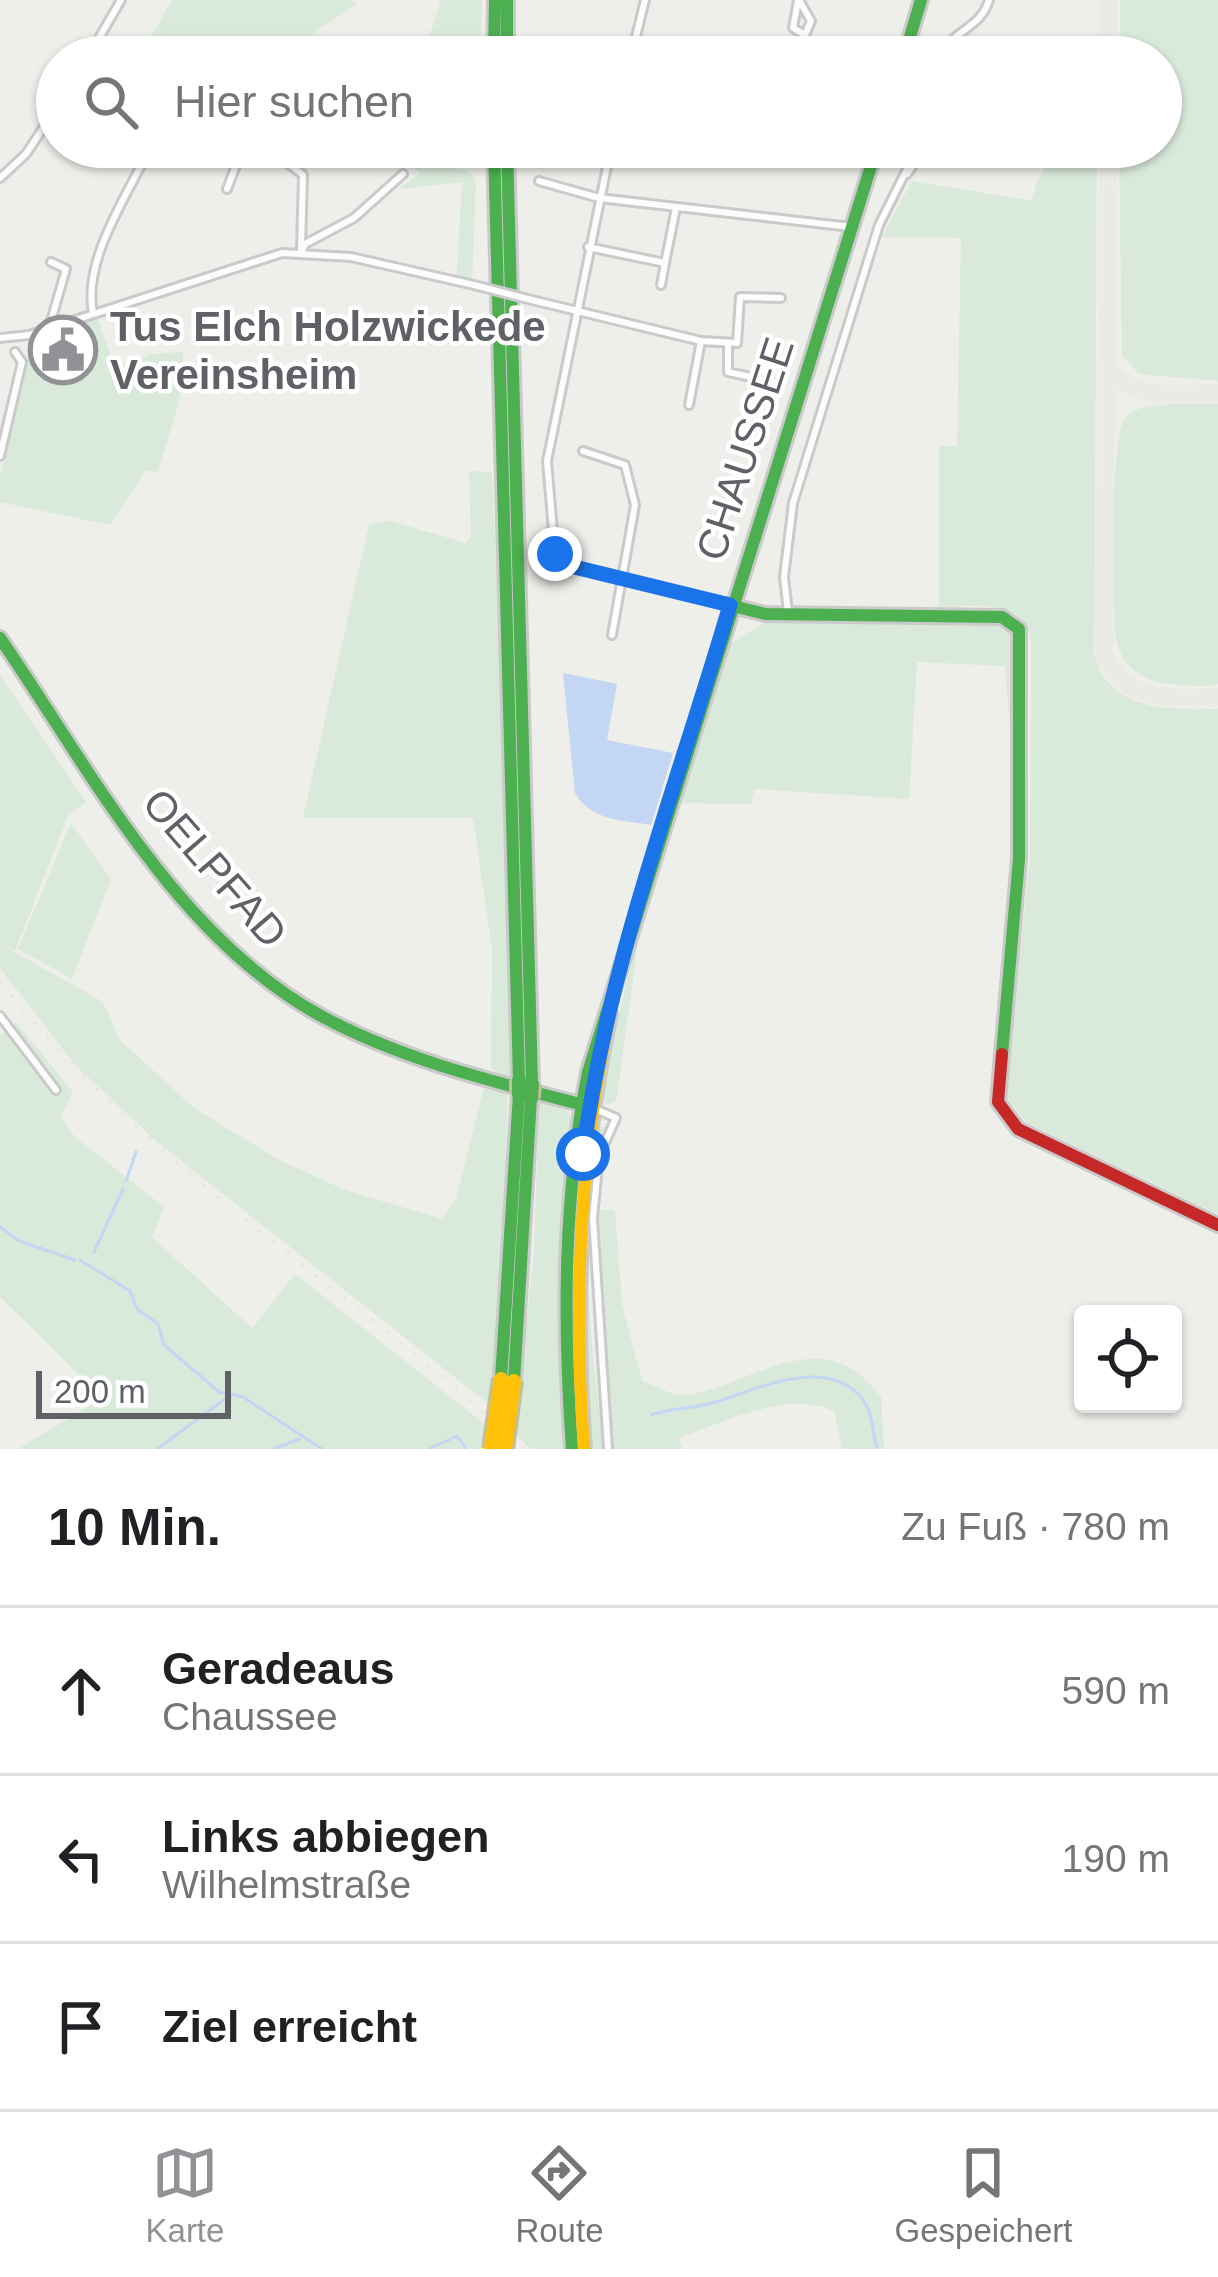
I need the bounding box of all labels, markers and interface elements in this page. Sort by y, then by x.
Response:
search box [36,36,1182,168]
icon: search [78,69,144,135]
text: Hier suchen [174,76,414,127]
place label: Tus Elch Holzwickede Vereinsheim [110,303,546,398]
public building icon: Tus Elch Holzwickede Vereinsheim [28,315,98,385]
street label: CHAUSSEE [687,332,803,566]
route end [528,527,582,581]
street label: OELPFAD [134,779,296,957]
route start [556,1127,610,1181]
map controls [1074,1305,1182,1413]
button: locate [1074,1305,1182,1413]
scale bar [36,1365,231,1418]
text: 200 m [54,1373,146,1410]
text: 10 Min. [48,1499,221,1556]
text: Zu Fuß · 780 m [901,1505,1170,1548]
text: Geradeaus [162,1643,395,1694]
icon: ahead [48,1658,114,1724]
text: 590 m [1062,1669,1170,1712]
text: Chaussee [162,1695,338,1738]
text: Links abbiegen [162,1811,490,1862]
icon: left [48,1826,114,1892]
text: 190 m [1062,1837,1170,1880]
text: Wilhelmstraße [162,1863,411,1906]
icon: arrive [48,1994,114,2060]
text: Ziel erreicht [162,2001,417,2052]
tab: Karte [146,2140,224,2250]
tab: Route [515,2140,603,2250]
tab: Gespeichert [895,2140,1072,2250]

